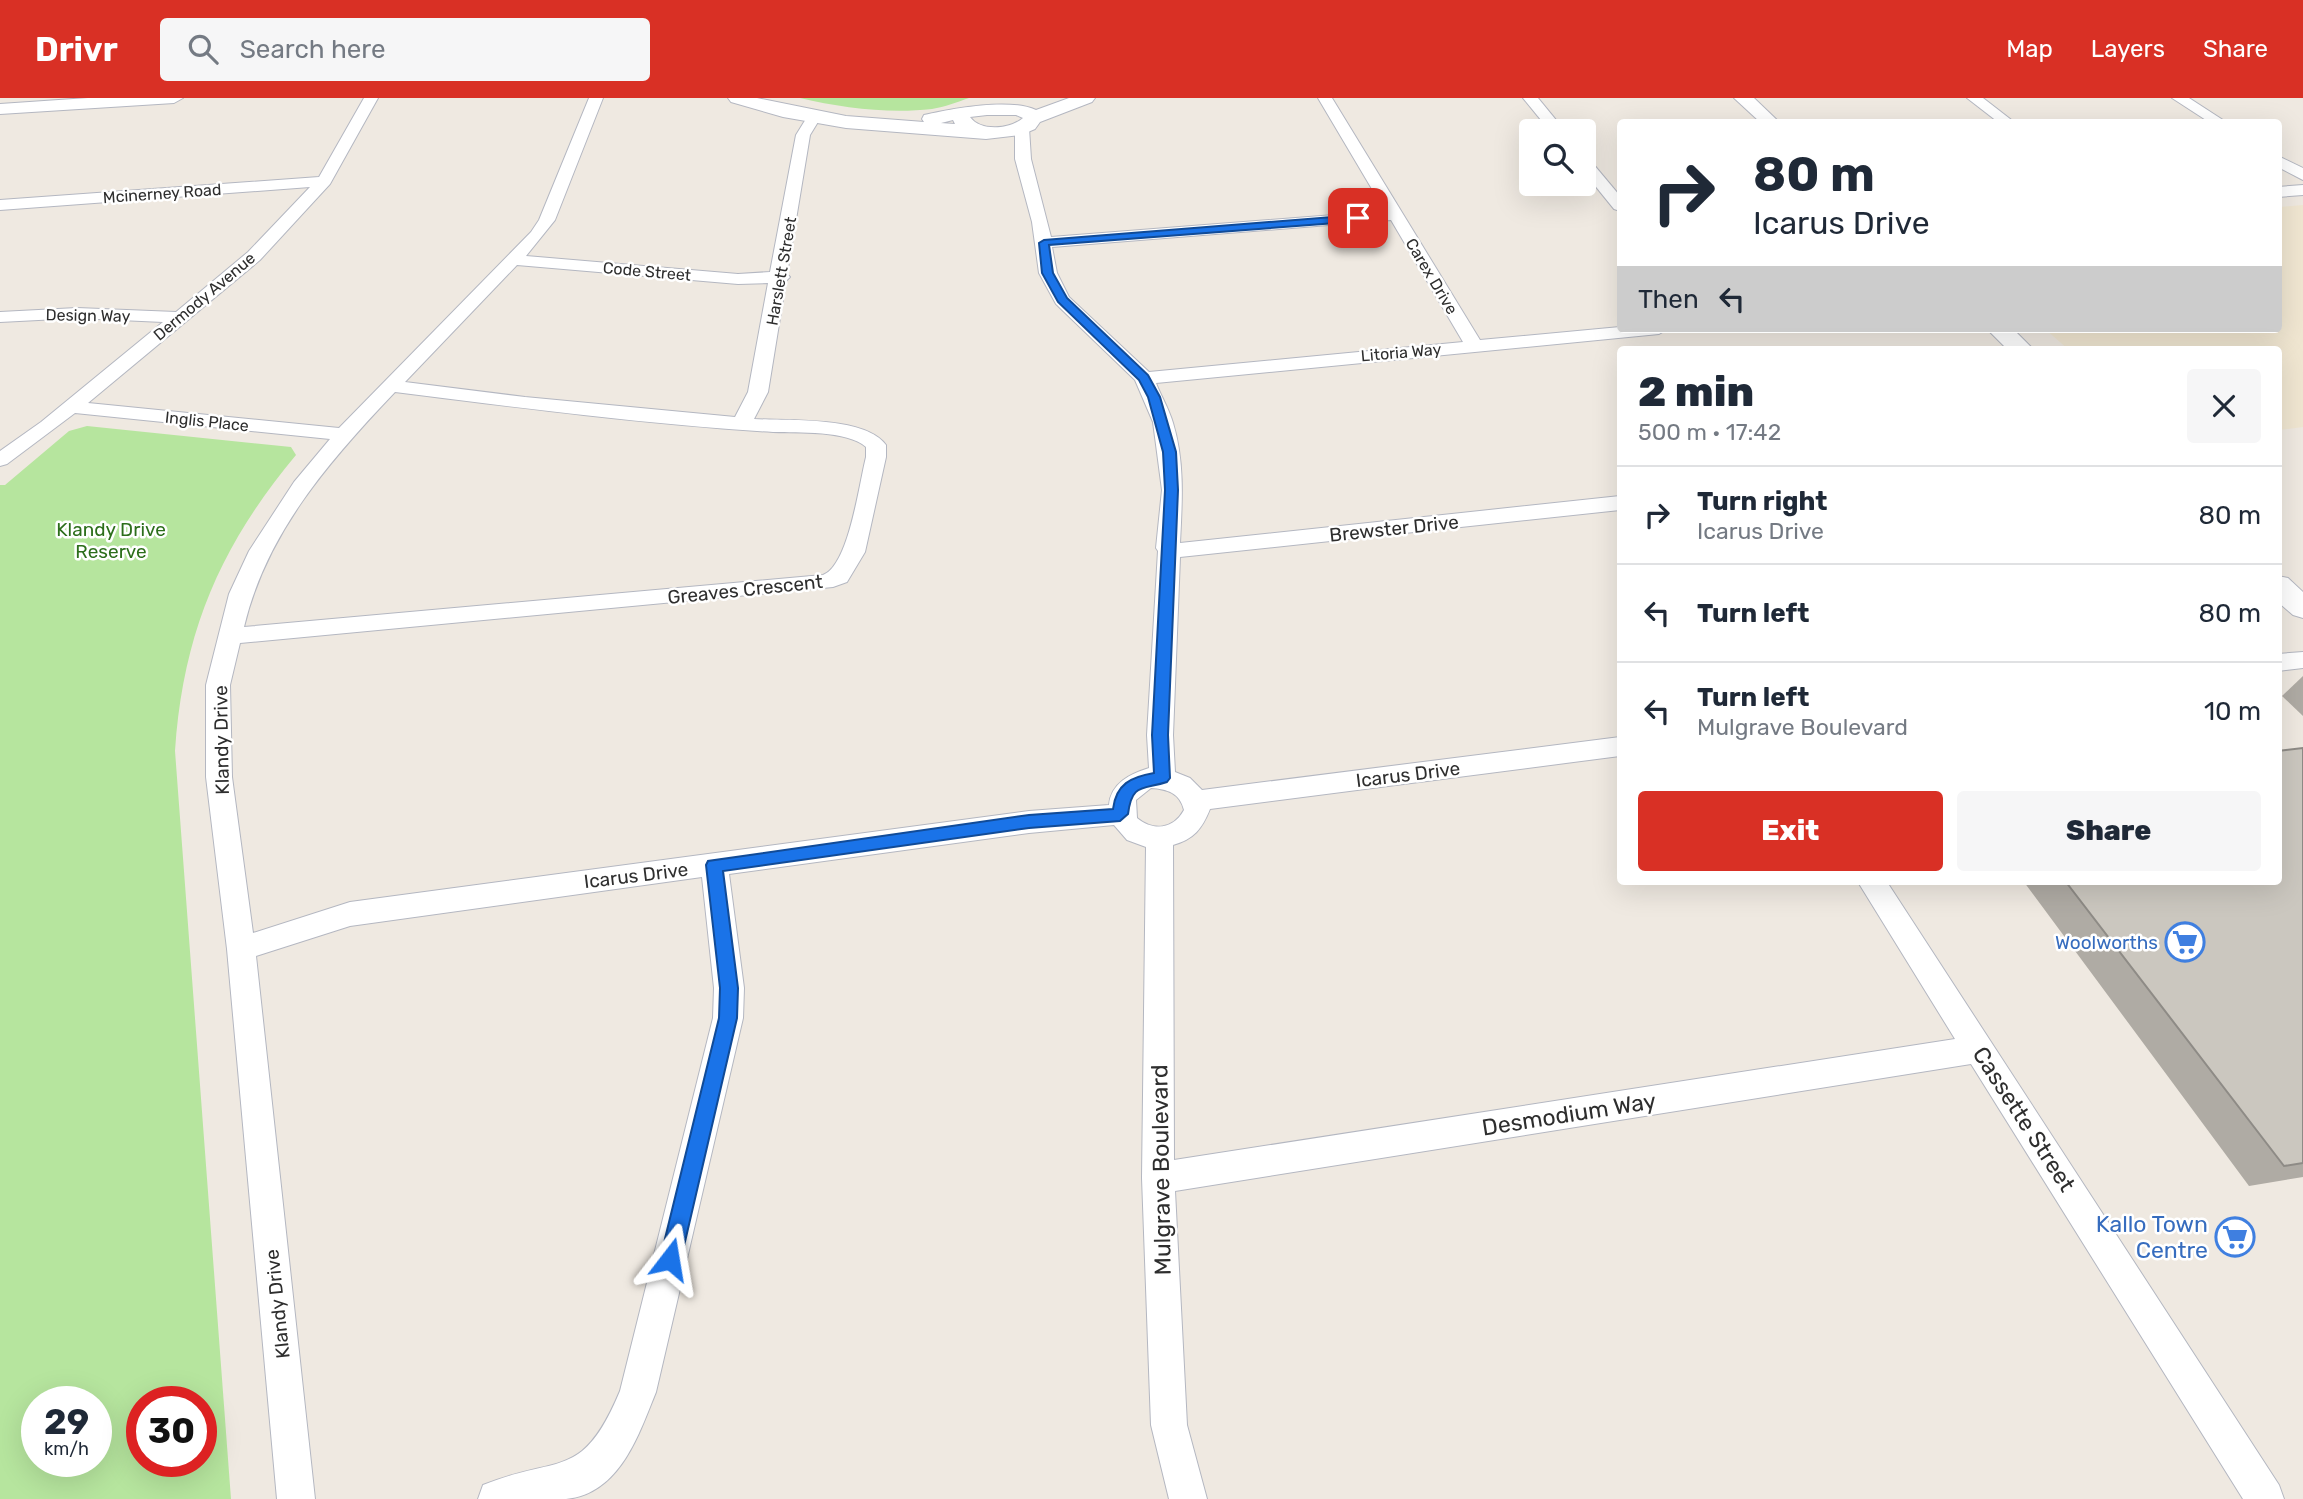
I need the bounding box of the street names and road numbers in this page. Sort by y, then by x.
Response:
street label: Mcinerney Road [102,180,222,207]
street label: Harslett Street [763,215,800,327]
street label: Carex Drive [1401,235,1462,318]
street label: Dermody Avenue [150,248,259,344]
street label: Code Street [602,258,692,285]
street label: Design Way [45,305,131,326]
street label: Litoria Way [1360,340,1442,365]
street label: Inglis Place [164,408,250,435]
street label: Brewster Drive [1328,510,1460,547]
street label: Greaves Crescent [666,570,824,609]
street label: Klandy Drive [209,685,234,795]
street label: Icarus Drive [1355,757,1462,792]
street label: Icarus Drive [583,858,690,893]
street label: Cassette Street [1967,1041,2081,1197]
street label: Mulgrave Boulevard [1145,1064,1177,1276]
street label: Desmodium Way [1480,1086,1658,1142]
street label: Klandy Drive [260,1248,295,1360]

